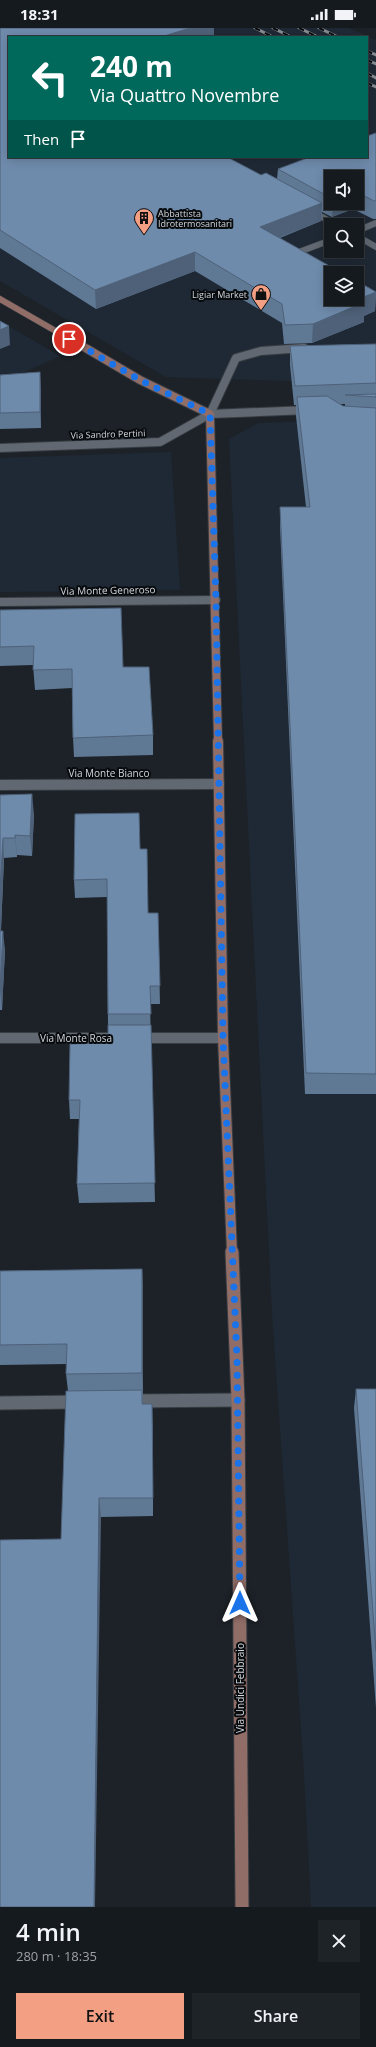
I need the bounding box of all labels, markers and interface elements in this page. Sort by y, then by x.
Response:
text: 18:31 [20,4,59,24]
text: 240 m [90,47,173,85]
icon: left [24,52,76,104]
text: Via Quattro Novembre [90,83,279,107]
icon: arrive [67,128,89,150]
text: Then [24,129,59,149]
map controls [324,170,364,306]
button: sound [324,170,364,210]
building icon: Abbattista Idrotermosanitari [133,207,155,235]
place label: Abbattista Idrotermosanitari [158,207,232,230]
button: search [324,218,364,258]
button: layers [324,266,364,306]
shop icon: Ligiar Market [250,283,272,311]
place label: Ligiar Market [192,288,247,301]
pin [52,322,86,356]
icon: arrive [58,328,80,350]
street label: Via Sandro Pertini [70,426,146,442]
street label: Via Monte Generoso [60,582,156,598]
street label: Via Monte Bianco [68,766,150,780]
street label: Via Monte Rosa [40,1031,112,1045]
position arrow [219,1582,261,1624]
street label: Via Undici Febbraio [233,1643,247,1733]
text: 4 min [16,1915,81,1948]
button: close [318,1920,360,1962]
text: 280 m · 18:35 [16,1947,97,1965]
button: Exit [16,1993,184,2039]
button: Share [192,1993,360,2039]

